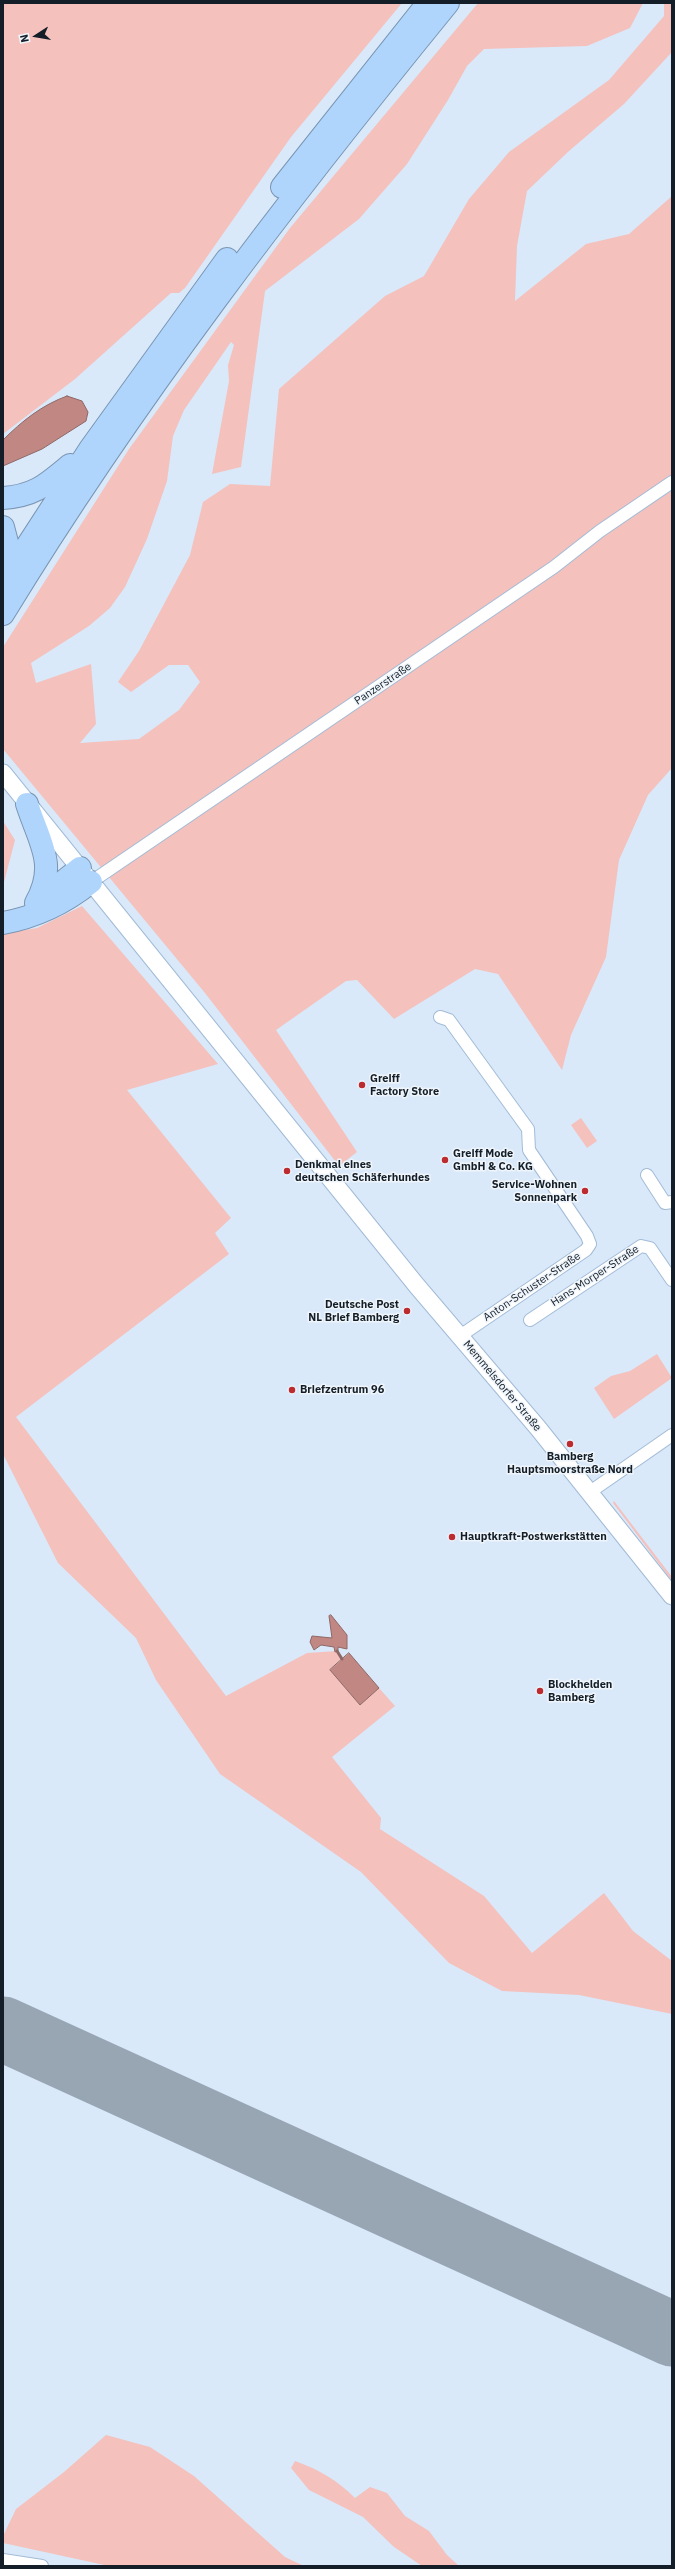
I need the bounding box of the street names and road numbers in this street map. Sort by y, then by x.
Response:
street label: Panzerstraße [352,660,414,708]
street label: Hans-Morper-Straße [549,1243,641,1309]
street label: Anton-Schuster-Straße [481,1250,583,1324]
street label: Memmelsdorfer Straße [460,1338,544,1434]

